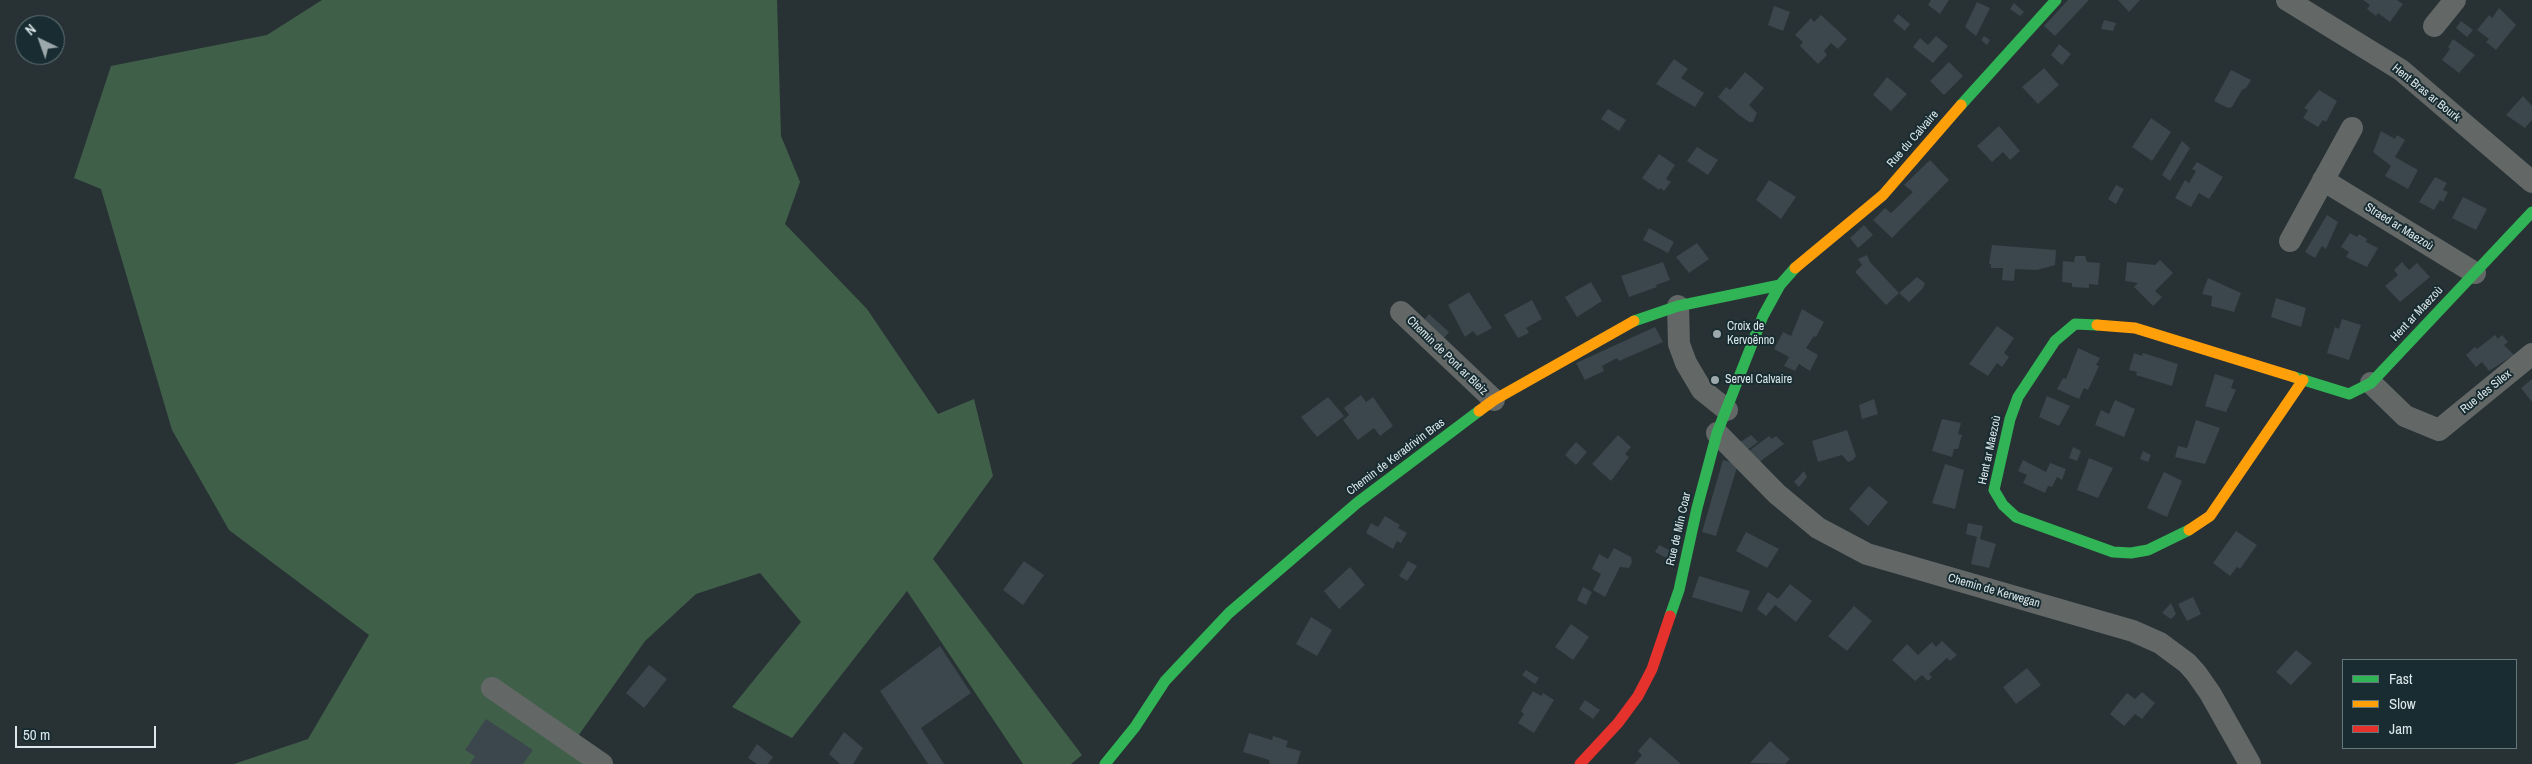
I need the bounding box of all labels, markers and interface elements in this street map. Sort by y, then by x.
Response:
north arrow [15,15,65,65]
text: N [22,20,40,39]
street label: Hent Bras ar Bourk [2389,61,2463,125]
street label: Rue du Calvaire [1884,107,1942,171]
street label: Straed ar Maezoù [2362,200,2436,254]
street label: Hent ar Maezoù [2388,283,2446,345]
street label: Chemin de Pont ar Bleiz [1403,314,1491,398]
place label: Croix de Kervoënno [1727,320,1775,348]
marker: Croix de Kervoënno [1711,328,1723,340]
street label: Rue des Silex [2458,367,2514,417]
place label: Servel Calvaire [1725,373,1792,387]
marker: Servel Calvaire [1709,374,1721,386]
street label: Hent ar Maezoù [1976,414,2004,486]
street label: Chemin de Keradrivin Bras [1344,415,1448,499]
street label: Rue de Min Coar [1664,491,1694,567]
street label: Chemin de Kerwegan [1946,571,2042,611]
legend [2342,659,2517,749]
text: Fast [2389,668,2412,689]
text: Slow [2389,693,2416,714]
scale bar [18,716,159,748]
text: Jam [2389,718,2412,739]
text: 50 m [23,724,50,745]

